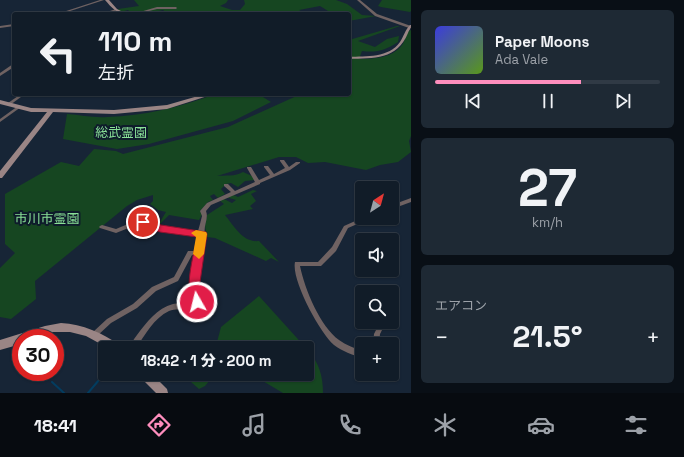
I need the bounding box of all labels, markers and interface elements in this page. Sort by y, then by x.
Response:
text: 110 m [98,23,172,59]
icon: left [32,28,84,80]
text: Paper Moons [495,32,589,51]
text: Ada Vale [495,51,548,68]
text: 左折 [98,61,134,84]
icon: previous [462,90,484,112]
icon: pause [537,90,559,112]
icon: next [612,90,634,112]
park label: 総武霊園 [95,124,147,141]
text: 27 [518,155,577,221]
north arrow [355,181,399,225]
map controls [355,181,399,381]
pin [126,205,160,239]
park label: 市川市霊園 [14,210,80,227]
icon: arrive [132,211,154,233]
text: km/h [532,214,563,231]
button: sound [355,233,399,277]
position arrow [176,281,218,323]
button: search [355,285,399,329]
text: エアコン [435,297,487,314]
text: 21.5° [512,317,583,356]
text: − [435,323,449,351]
text: + [646,323,660,351]
speed limit sign: 30 [12,329,64,381]
button: + [355,337,399,381]
text: 18:42 · 1 分 · 200 m [140,351,272,370]
icon: directions [145,411,173,439]
icon: music [240,411,268,439]
icon: phone [336,411,364,439]
icon: climate [431,411,459,439]
icon: car [527,411,555,439]
icon: filters [622,411,650,439]
text: 18:41 [34,414,77,437]

